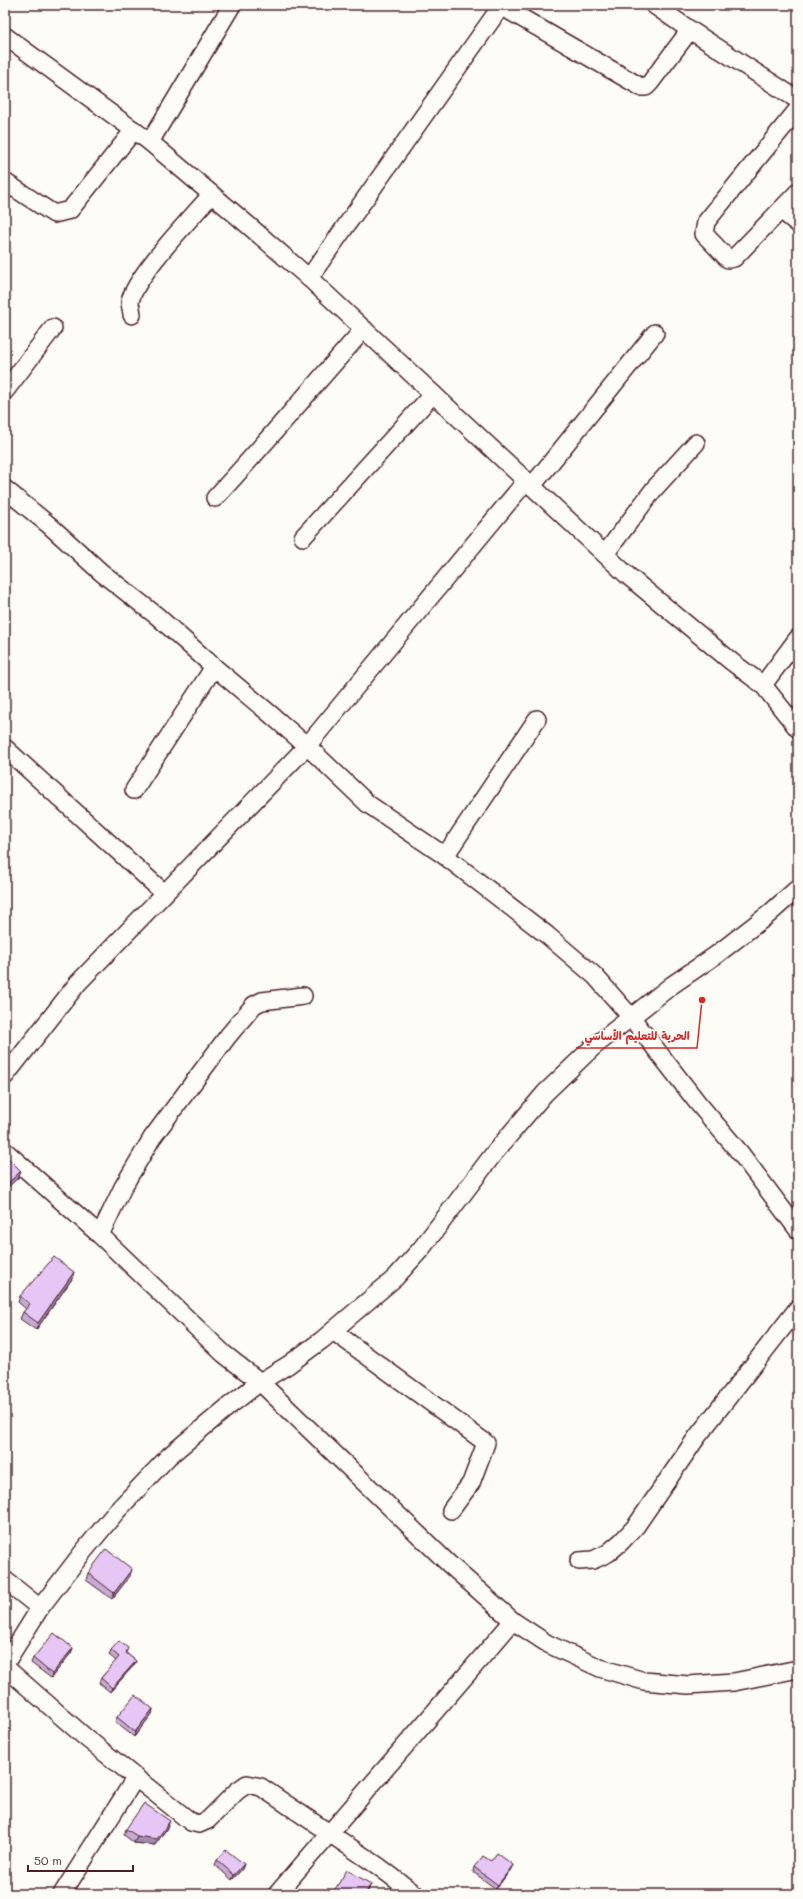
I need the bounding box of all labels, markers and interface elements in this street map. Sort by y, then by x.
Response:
callout: الحرية للتعليم الأساسي [576,1025,697,1048]
text: الحرية للتعليم الأساسي [584,1028,690,1046]
scale bar [28,1847,133,1873]
text: 50 m [34,1852,62,1868]

